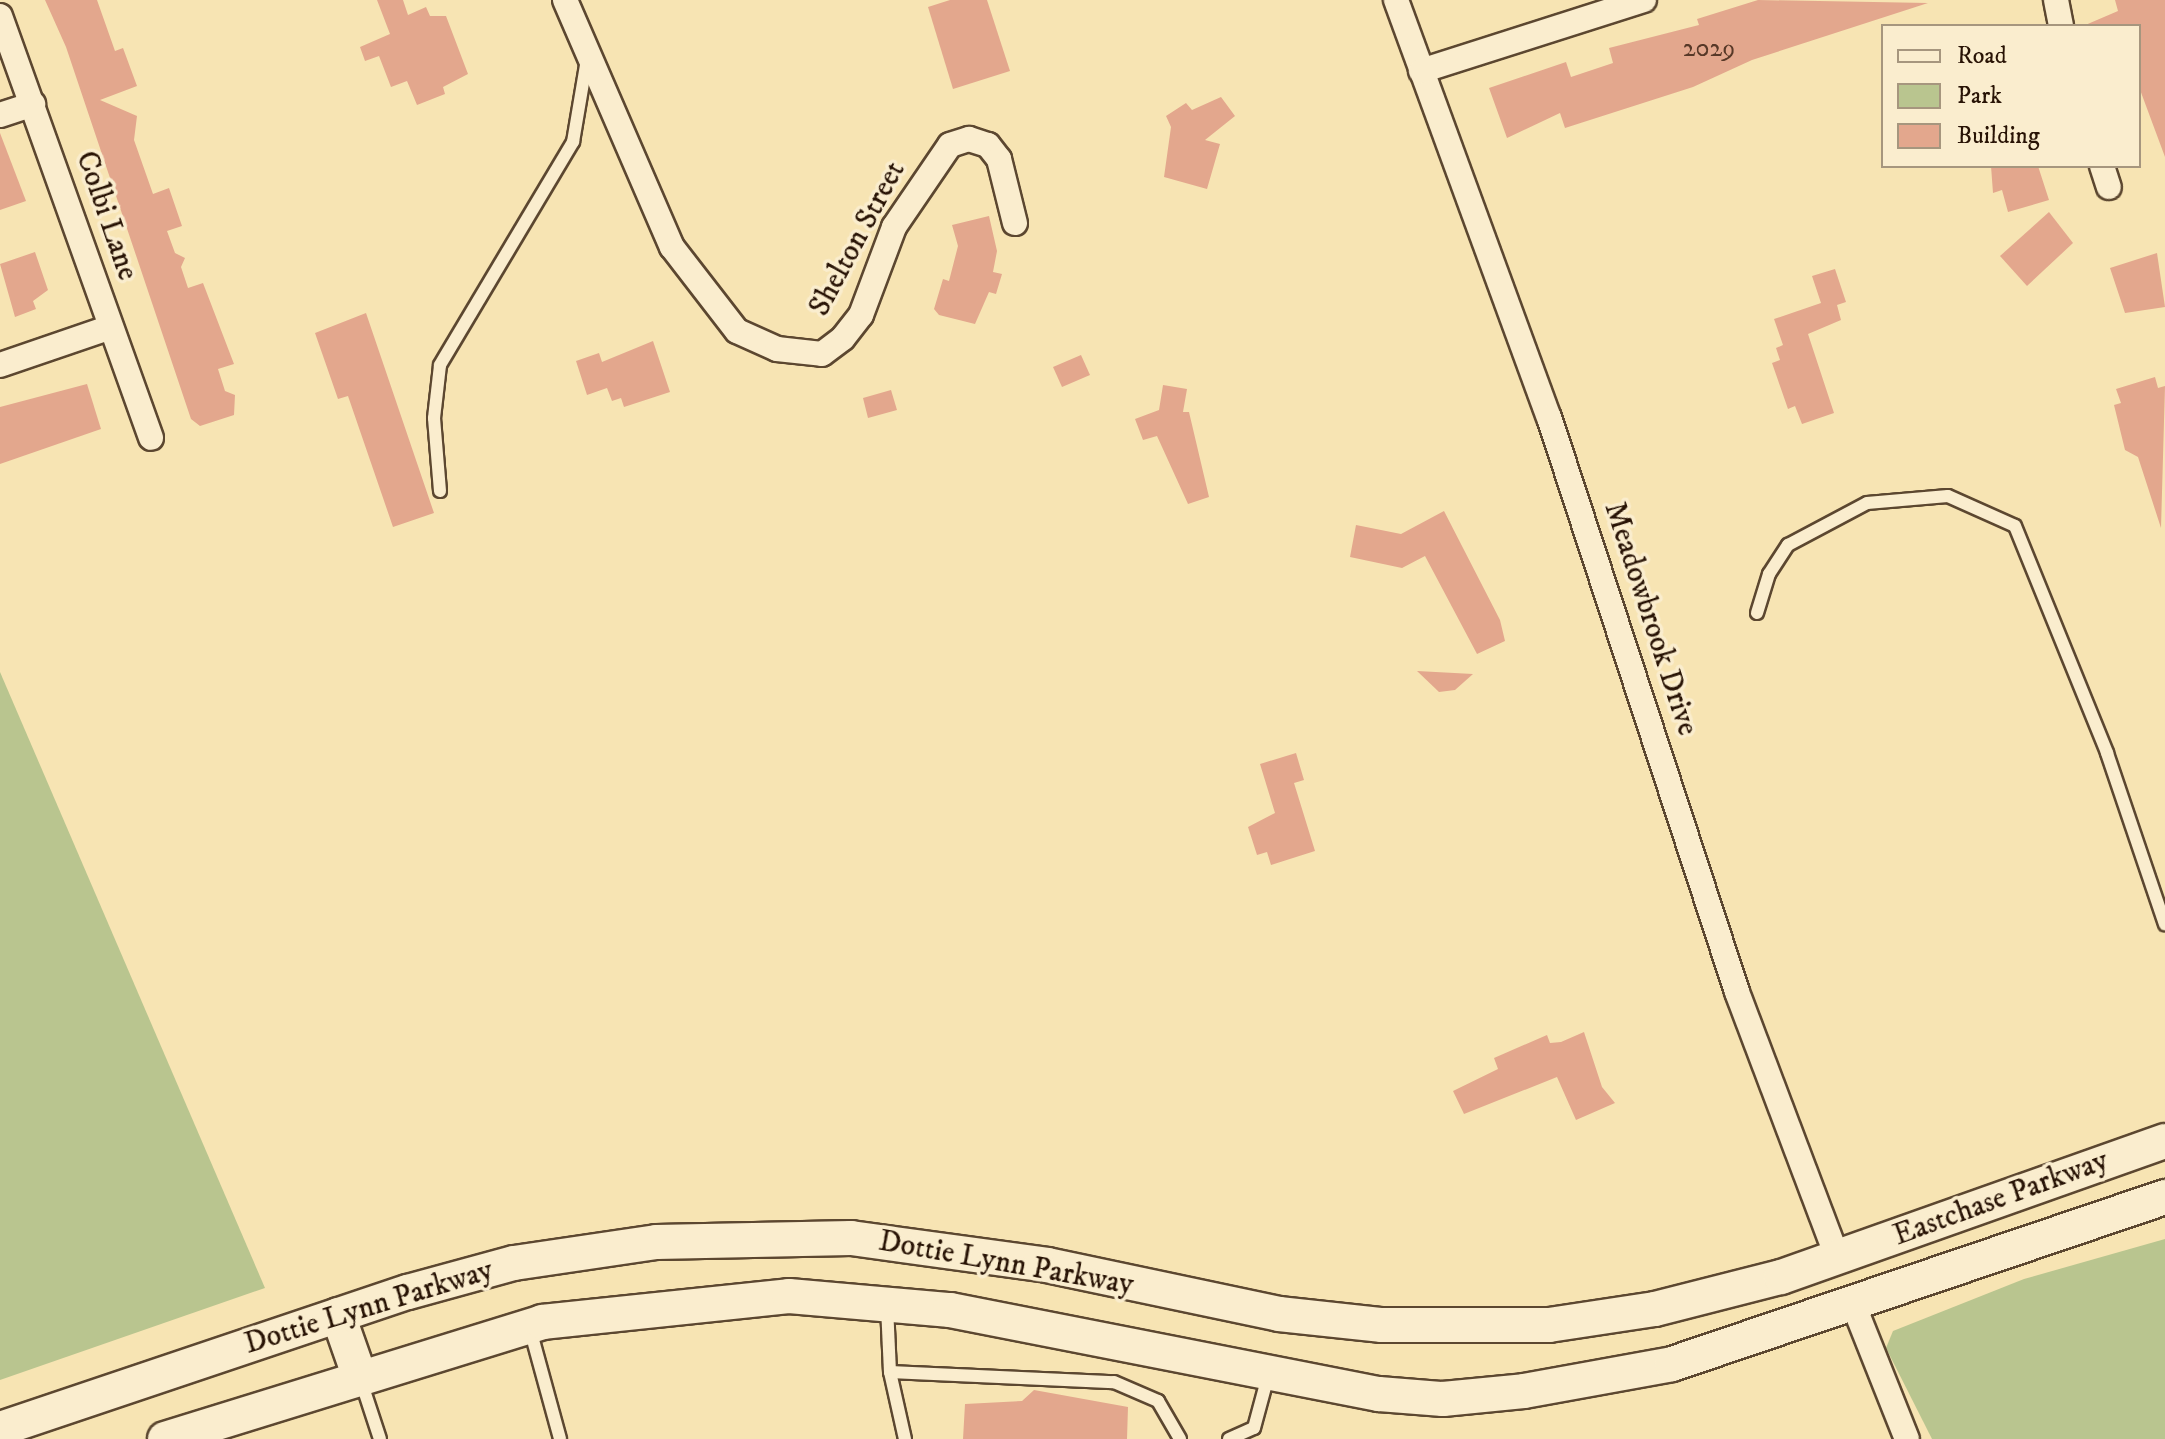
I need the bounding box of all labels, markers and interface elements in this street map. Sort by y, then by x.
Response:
legend [1881,24,2141,168]
house number: 2029 [1683,33,1735,65]
text: Road [1957,41,2007,71]
text: Park [1957,81,2002,111]
text: Building [1957,121,2040,151]
street label: Colbi Lane [67,147,145,285]
street label: Shelton Street [802,156,914,322]
street label: Meadowbrook Drive [1595,498,1705,740]
street label: Eastchase Parkway [1889,1143,2113,1255]
street label: Dottie Lynn Parkway [876,1224,1136,1304]
street label: Dottie Lynn Parkway [240,1253,498,1363]

